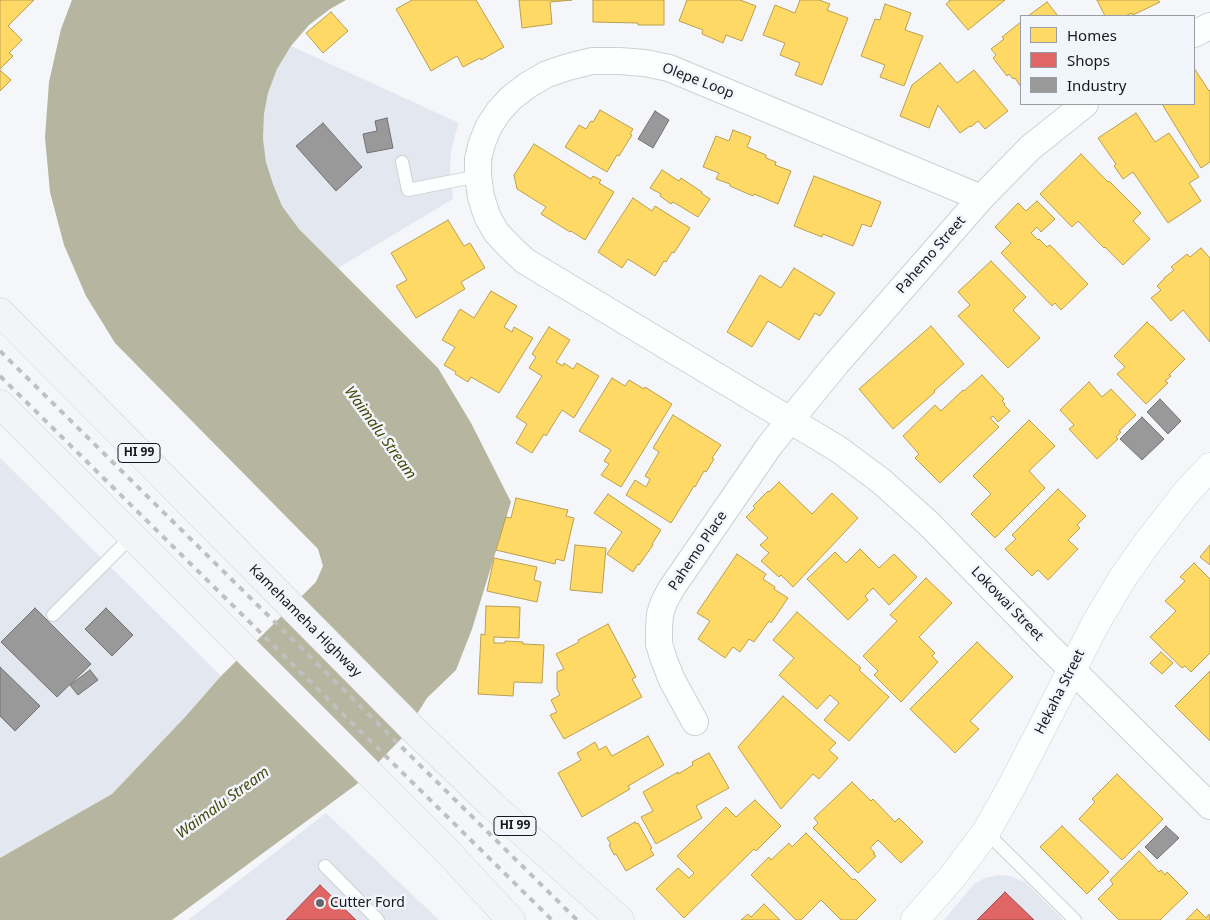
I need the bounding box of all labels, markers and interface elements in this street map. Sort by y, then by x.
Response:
legend [1020,15,1195,105]
text: Homes [1067,25,1117,45]
text: Shops [1067,50,1110,70]
street label: Olepe Loop [660,60,736,102]
text: Industry [1067,75,1126,95]
street label: Pahemo Street [893,213,969,297]
water label: Waimalu Stream [340,383,420,483]
road number: HI 99 [118,443,160,462]
street label: Pahemo Place [665,508,731,594]
street label: Kamehameha Highway [245,561,365,681]
street label: Lokowai Street [967,563,1047,645]
street label: Hekaha Street [1031,647,1089,737]
water label: Waimalu Stream [173,763,273,843]
road number: HI 99 [494,816,536,836]
place label: Cutter Ford [330,895,405,911]
marker: Cutter Ford [314,897,326,909]

